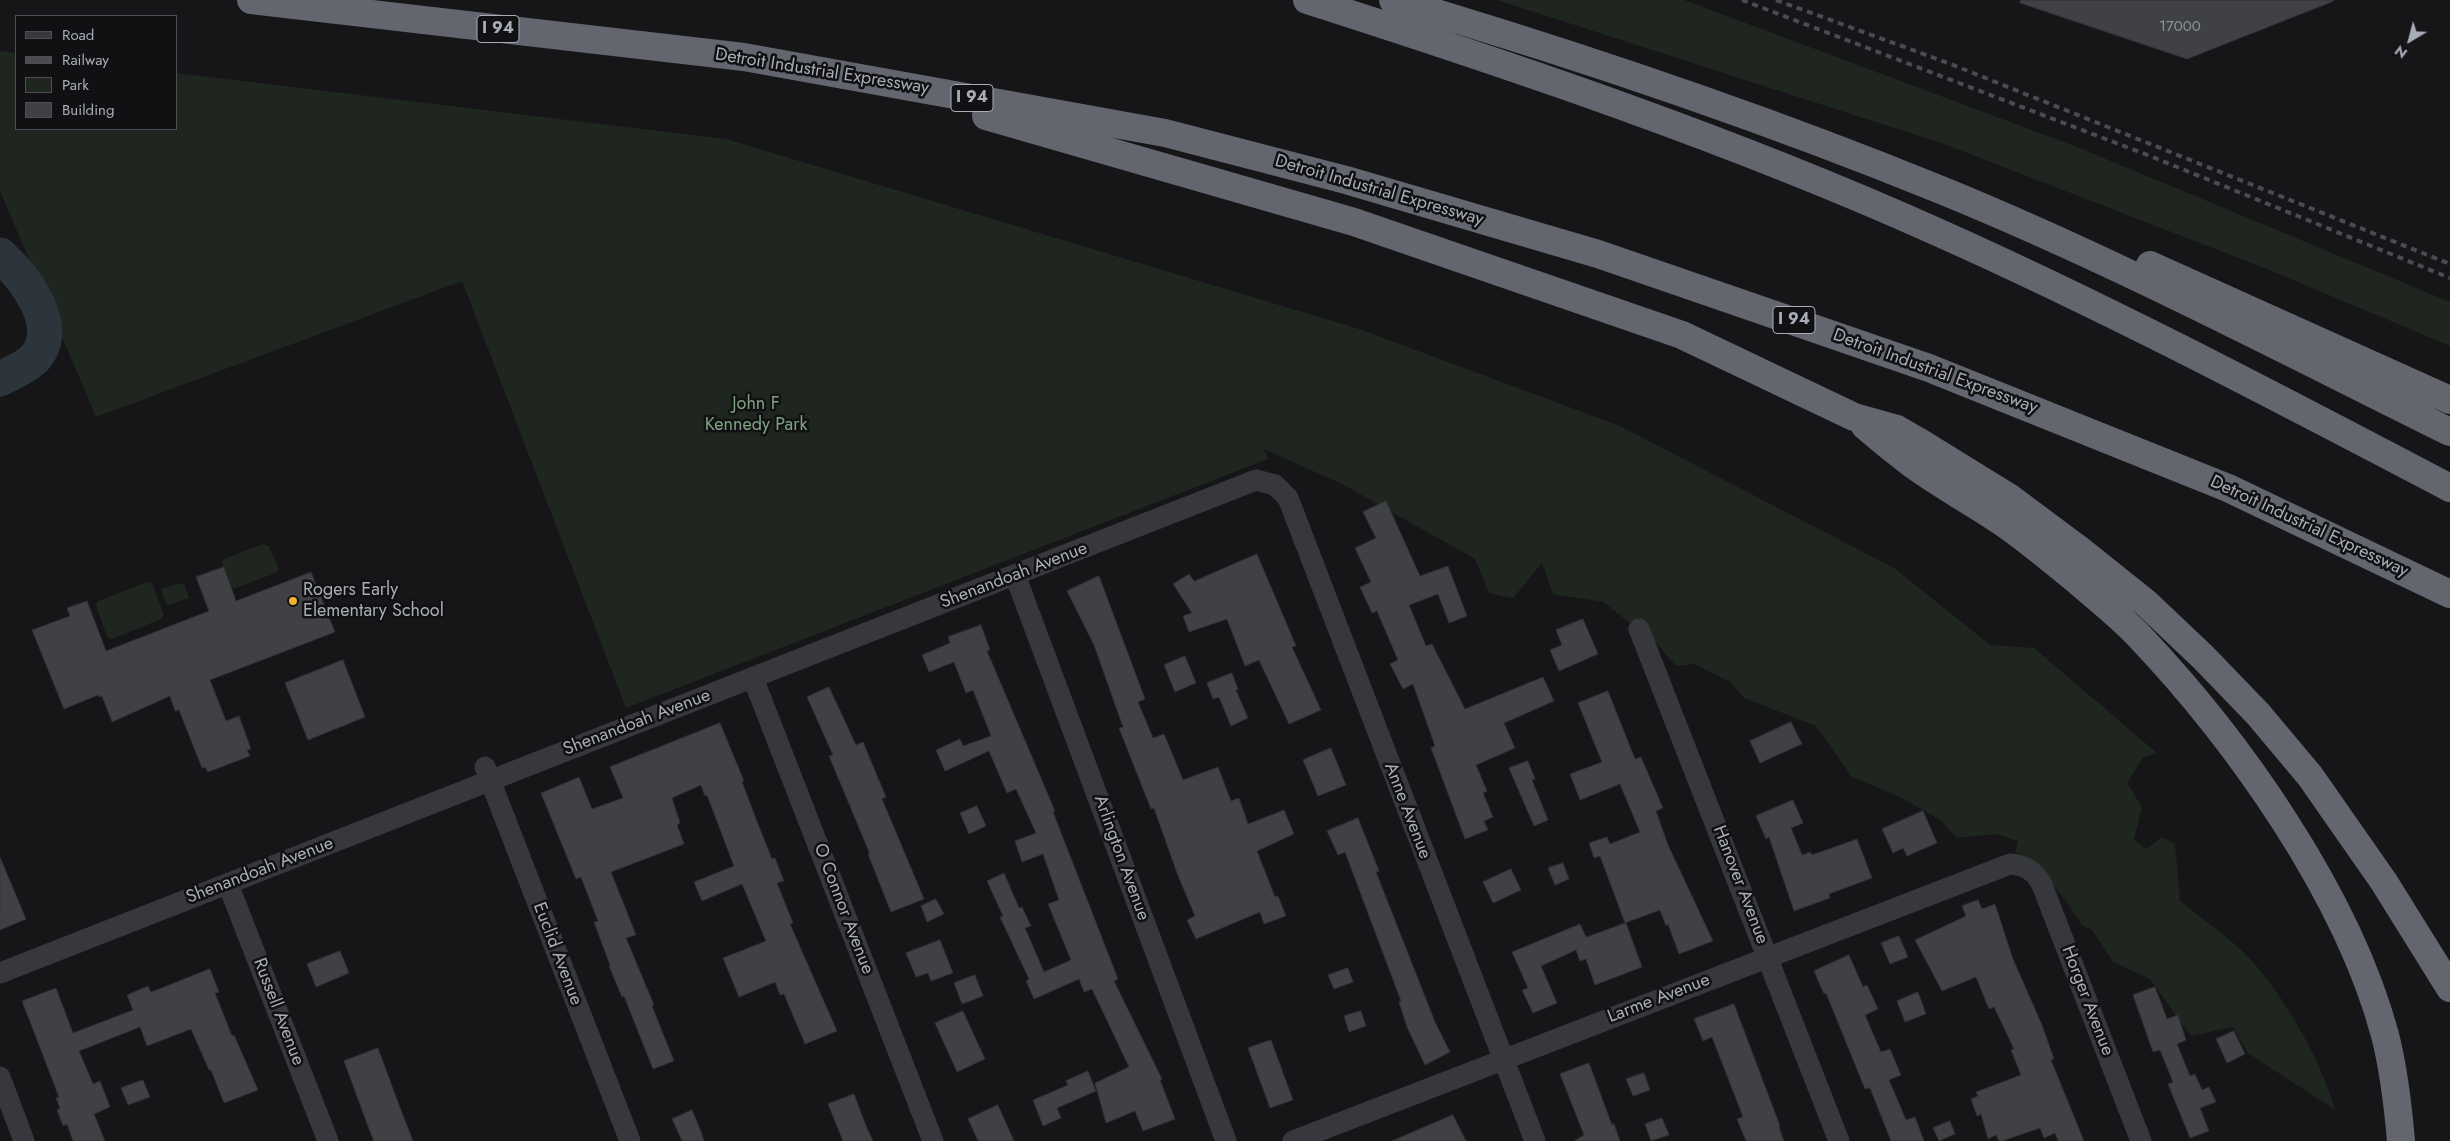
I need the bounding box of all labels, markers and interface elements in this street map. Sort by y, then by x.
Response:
legend [15,15,178,130]
road number: I 94 [477,15,519,42]
north arrow [2385,15,2435,65]
house number: 17000 [2159,18,2201,36]
text: Road [62,24,94,46]
text: N [2391,41,2411,63]
street label: Detroit Industrial Expressway [714,44,930,100]
text: Railway [62,49,109,71]
text: Park [62,74,89,96]
road number: I 94 [951,85,993,112]
text: Building [62,99,114,121]
street label: Detroit Industrial Expressway [1272,151,1486,231]
road number: I 94 [1773,306,1815,334]
street label: Detroit Industrial Expressway [1830,325,2040,419]
park label: John F Kennedy Park [705,394,807,436]
street label: Detroit Industrial Expressway [2206,472,2412,582]
street label: Shenandoah Avenue [937,538,1091,614]
place label: Rogers Early Elementary School [303,580,444,622]
marker: Rogers Early Elementary School [287,595,299,607]
street label: Shenandoah Avenue [560,685,714,761]
street label: Anne Avenue [1379,760,1435,862]
street label: Arlington Avenue [1088,792,1154,924]
street label: Hanover Avenue [1708,823,1772,947]
street label: Shenandoah Avenue [183,833,337,909]
street label: O Connor Avenue [808,841,878,977]
street label: Euclid Avenue [527,899,587,1009]
street label: Horger Avenue [2056,943,2118,1059]
street label: Russell Avenue [248,955,308,1069]
street label: Larme Avenue [1605,970,1713,1028]

